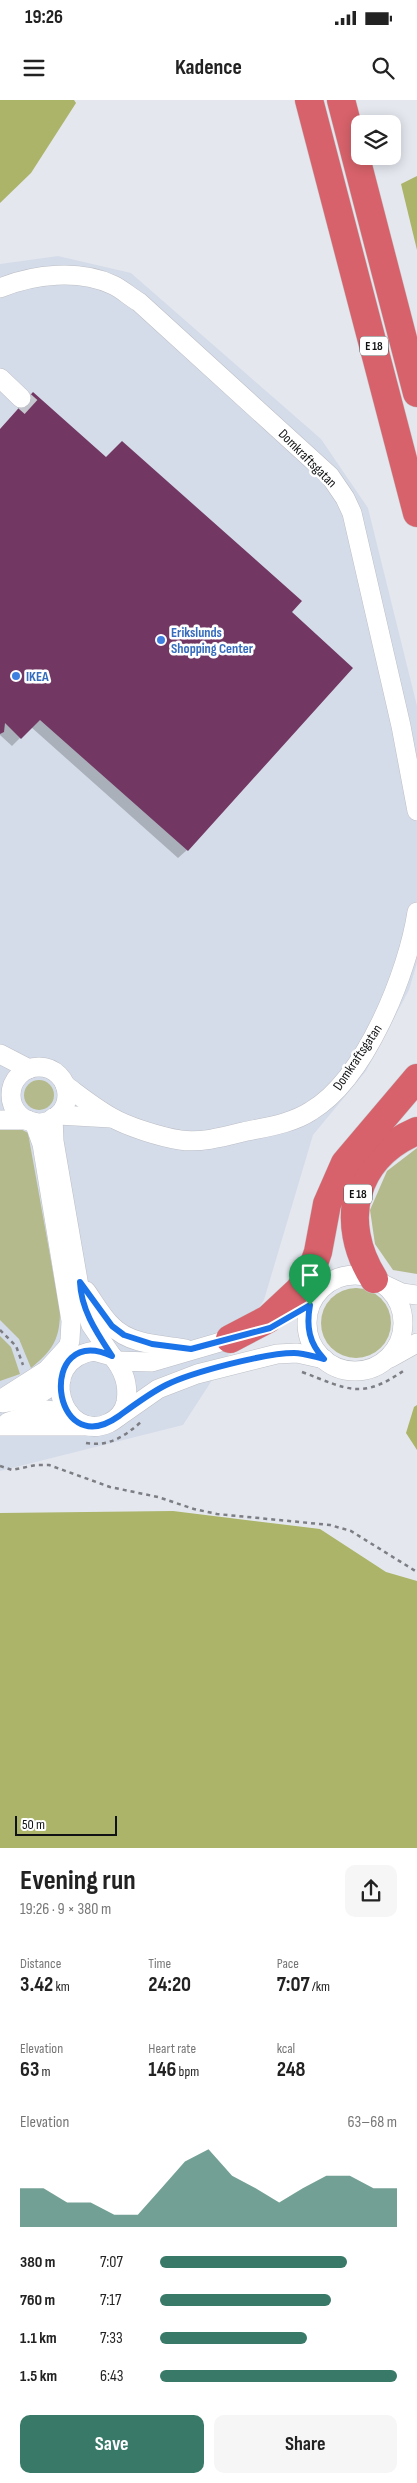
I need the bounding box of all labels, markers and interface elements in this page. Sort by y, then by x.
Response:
text: 19:26 [25,6,63,29]
icon: menu [20,54,48,82]
text: Kadence [175,54,242,81]
icon: search [369,54,397,82]
map controls [351,115,401,165]
button: layers [351,115,401,165]
road number: E 18 [360,337,388,356]
street label: Domkraftsgatan [275,426,340,491]
place label: Erikslunds Shopping Center [171,624,254,657]
marker: Erikslunds Shopping Center [155,634,167,646]
place label: IKEA [26,668,49,685]
marker: IKEA [10,670,22,682]
street label: Domkraftsgatan [329,1021,386,1093]
road number: E 18 [344,1184,372,1204]
pin [289,1254,331,1305]
icon: arrive [296,1261,324,1289]
scale bar [15,1813,118,1836]
text: 50 m [22,1816,45,1833]
text: Evening run [20,1864,136,1897]
button: share [345,1865,397,1917]
text: 19:26 · 9 × 380 m [20,1900,111,1919]
text: Distance [20,1955,61,1972]
text: Time [148,1955,171,1972]
text: Pace [277,1955,299,1972]
text: 3.42 [20,1972,53,1997]
text: 24:20 [148,1972,191,1997]
text: 7:07 [277,1972,310,1997]
text: km [53,1978,70,1995]
text: /km [310,1978,330,1995]
text: Elevation [20,2040,63,2057]
text: Heart rate [148,2040,196,2057]
text: kcal [277,2040,295,2057]
text: 63 [20,2057,39,2082]
text: 146 [148,2057,176,2082]
text: 248 [277,2057,306,2082]
text: m [39,2063,51,2080]
text: bpm [176,2063,199,2080]
text: Elevation [20,2113,69,2132]
text: 63–68 m [348,2113,397,2132]
text: 380 m [20,2253,55,2272]
text: 7:07 [100,2253,123,2272]
text: 760 m [20,2291,55,2310]
text: 7:17 [100,2291,121,2310]
text: 1.1 km [20,2329,57,2348]
text: 7:33 [100,2329,123,2348]
text: 1.5 km [20,2367,57,2386]
text: 6:43 [100,2367,124,2386]
button: Save [20,2415,204,2473]
button: Share [214,2415,397,2473]

